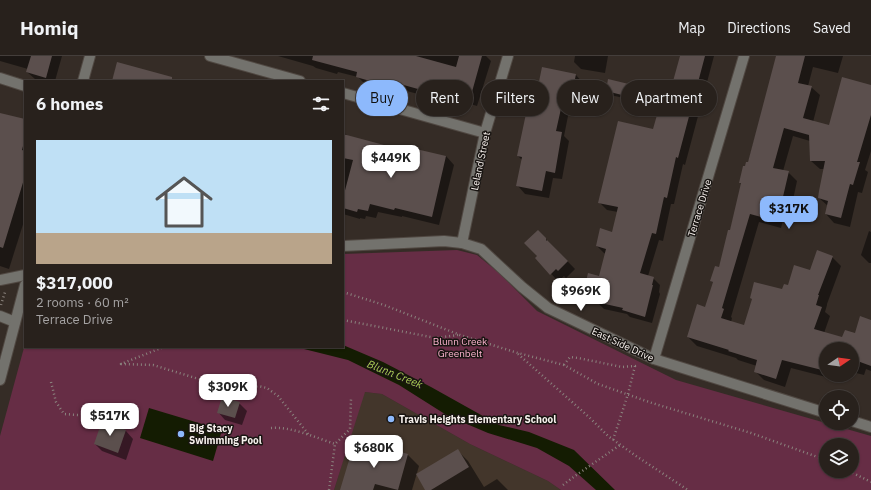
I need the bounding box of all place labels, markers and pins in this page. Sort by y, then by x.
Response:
pin: $449K [363,145,419,179]
pin: $317K [761,196,817,230]
pin: $969K [553,278,609,312]
pin: $309K [200,374,256,408]
pin: $517K [82,403,138,437]
place label: Travis Heights Elementary School [399,413,556,426]
marker: Travis Heights Elementary School [386,414,396,424]
place label: Big Stacy Swimming Pool [189,422,262,447]
marker: Big Stacy Swimming Pool [176,429,186,439]
pin: $680K [346,435,402,469]

